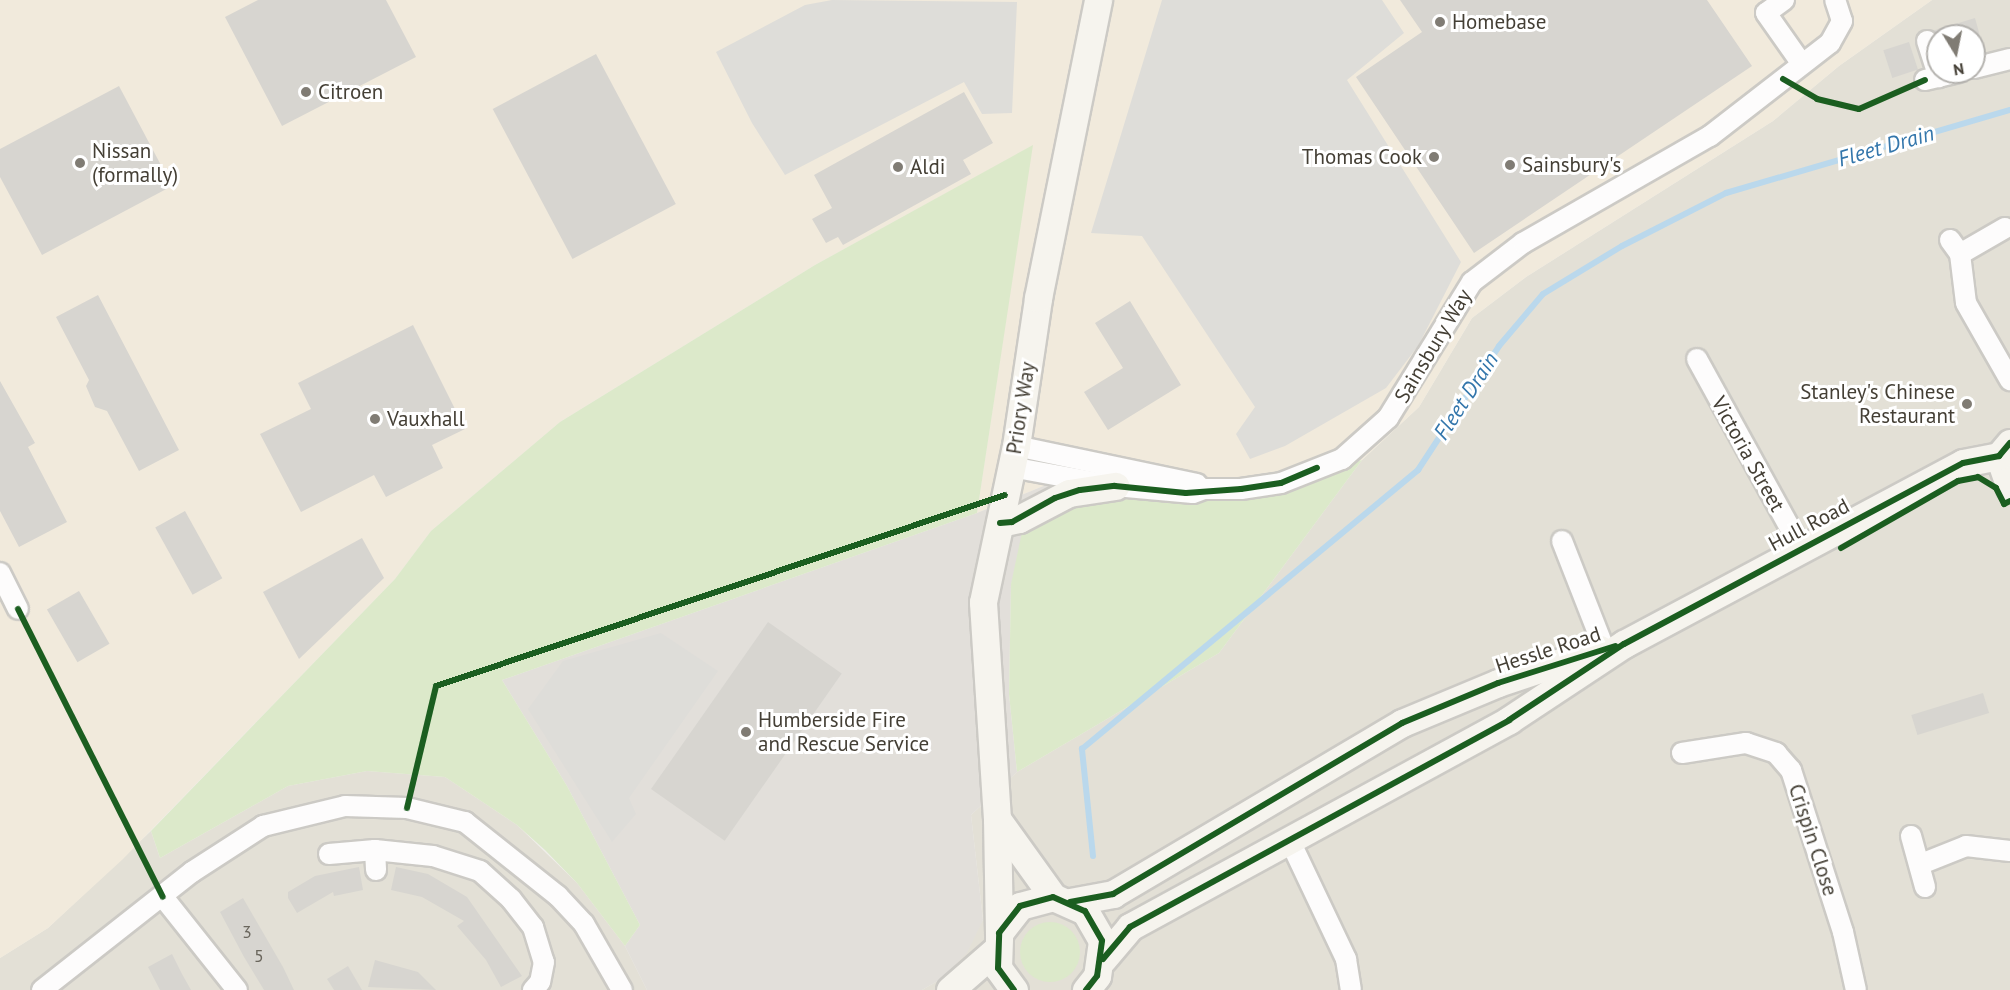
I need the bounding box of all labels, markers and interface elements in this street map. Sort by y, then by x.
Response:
place label: Homebase [1452,9,1546,35]
marker: Homebase [1433,15,1447,29]
north arrow [1926,24,1986,84]
text: N [1952,59,1966,81]
place label: Citroen [318,79,383,105]
marker: Citroen [299,85,313,99]
water label: Fleet Drain [1835,120,1937,172]
place label: Nissan (formally) [92,138,178,188]
place label: Thomas Cook [1302,144,1422,170]
marker: Thomas Cook [1427,150,1441,164]
place label: Sainsbury's [1522,152,1621,178]
place label: Aldi [910,154,945,180]
marker: Nissan (formally) [73,156,87,170]
marker: Sainsbury's [1503,158,1517,172]
marker: Aldi [891,160,905,174]
street label: Sainsbury Way [1389,284,1477,408]
water label: Fleet Drain [1428,347,1504,445]
street label: Priory Way [1001,359,1041,457]
place label: Stanley's Chinese Restaurant [1800,379,1955,429]
street label: Victoria Street [1706,392,1790,516]
marker: Stanley's Chinese Restaurant [1960,397,1974,411]
place label: Vauxhall [387,406,465,432]
marker: Vauxhall [368,412,382,426]
street label: Hull Road [1764,493,1854,557]
street label: Hessle Road [1492,621,1604,679]
place label: Humberside Fire and Rescue Service [758,707,929,757]
marker: Humberside Fire and Rescue Service [739,725,753,739]
street label: Crispin Close [1783,781,1843,899]
house number: 3 [242,921,252,943]
house number: 5 [254,945,264,967]

